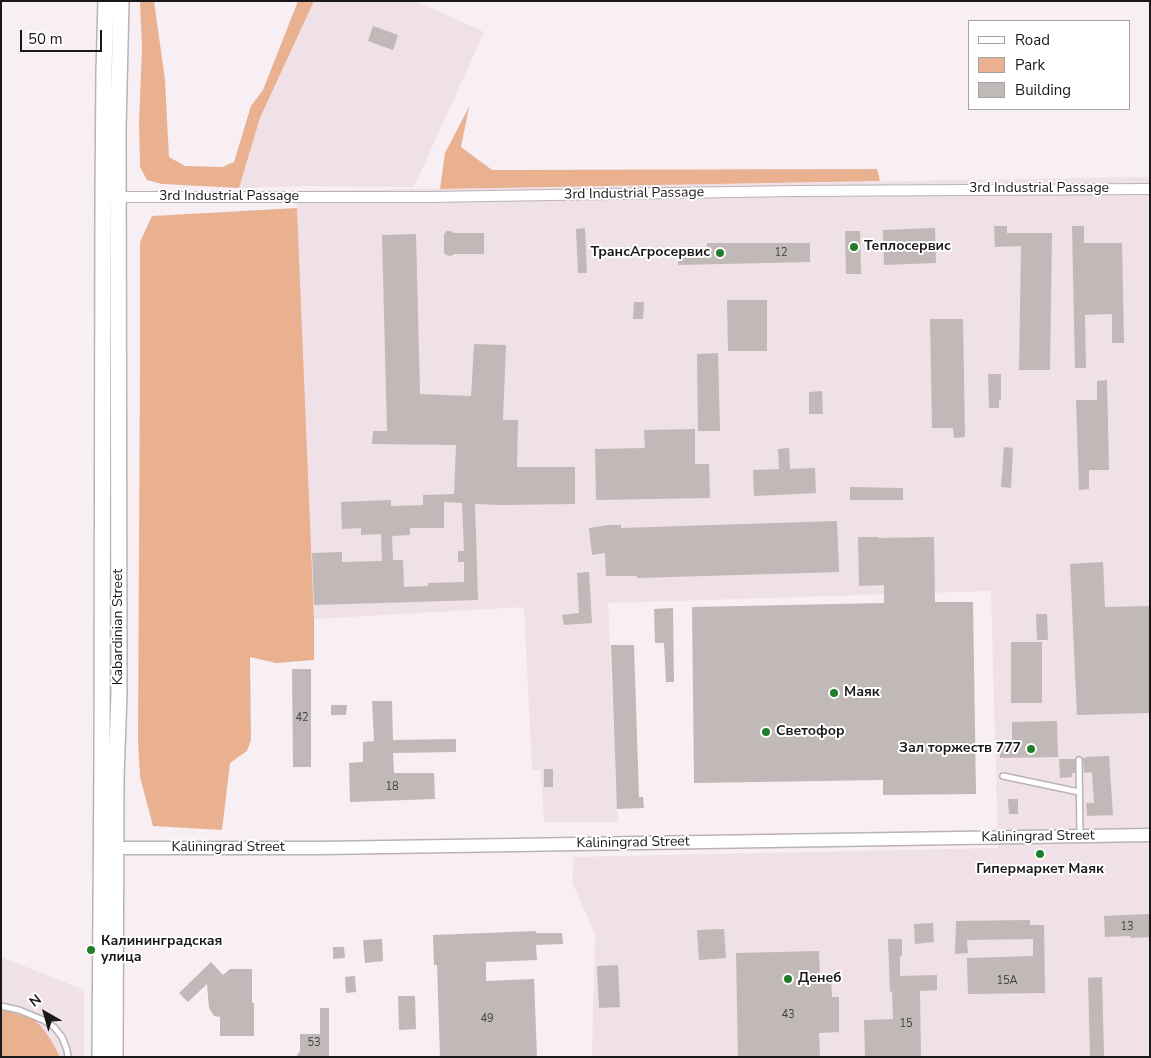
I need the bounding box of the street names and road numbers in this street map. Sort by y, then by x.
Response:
street label: 3rd Industrial Passage [969,181,1109,197]
street label: 3rd Industrial Passage [564,184,704,204]
street label: 3rd Industrial Passage [159,189,299,205]
street label: Kabardinian Street [111,569,127,685]
street label: Kaliningrad Street [981,828,1095,846]
street label: Kaliningrad Street [576,834,690,852]
street label: Kaliningrad Street [171,840,285,856]

